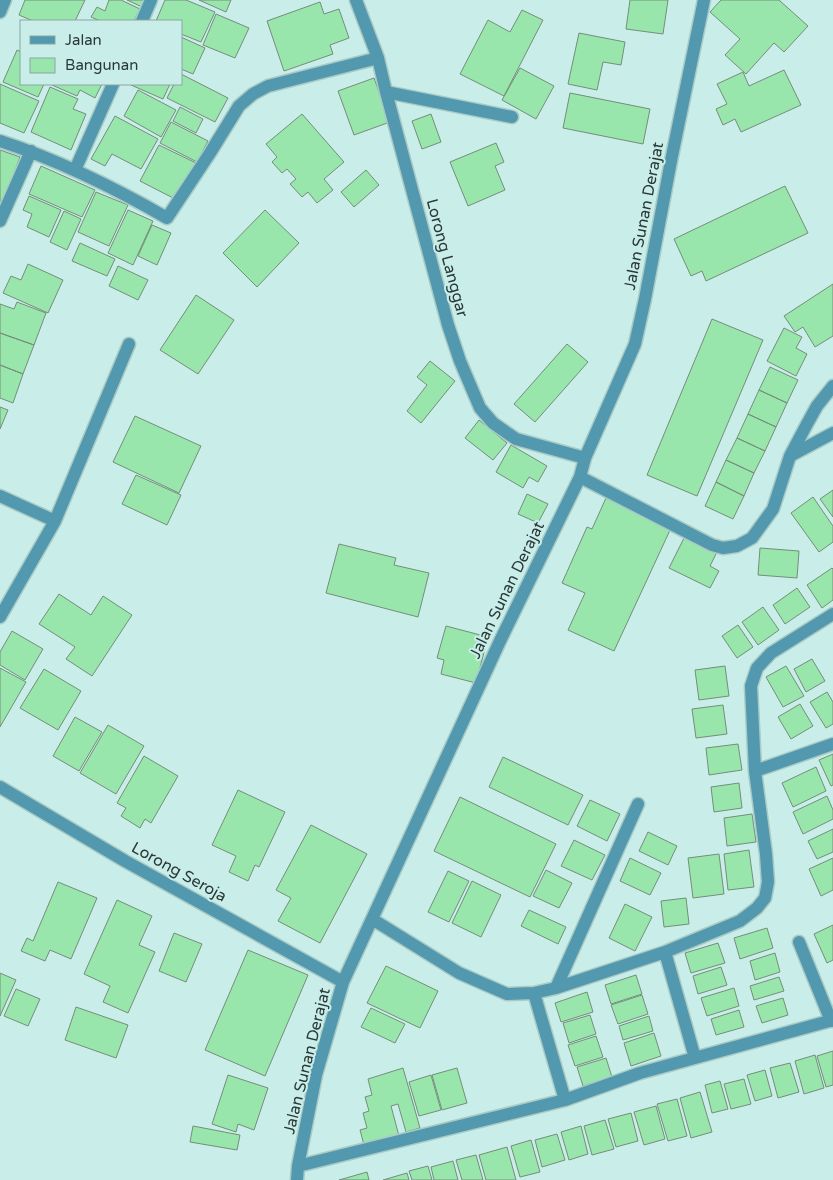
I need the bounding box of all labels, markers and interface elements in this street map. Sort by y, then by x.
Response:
legend [20,20,182,85]
text: Jalan [65,31,102,49]
text: Bangunan [65,56,138,74]
street label: Jalan Sunan Derajat [620,140,668,292]
street label: Lorong Langgar [422,197,473,320]
street label: Jalan Sunan Derajat [465,518,549,662]
street label: Lorong Seroja [128,838,230,906]
street label: Jalan Sunan Derajat [279,986,335,1136]

